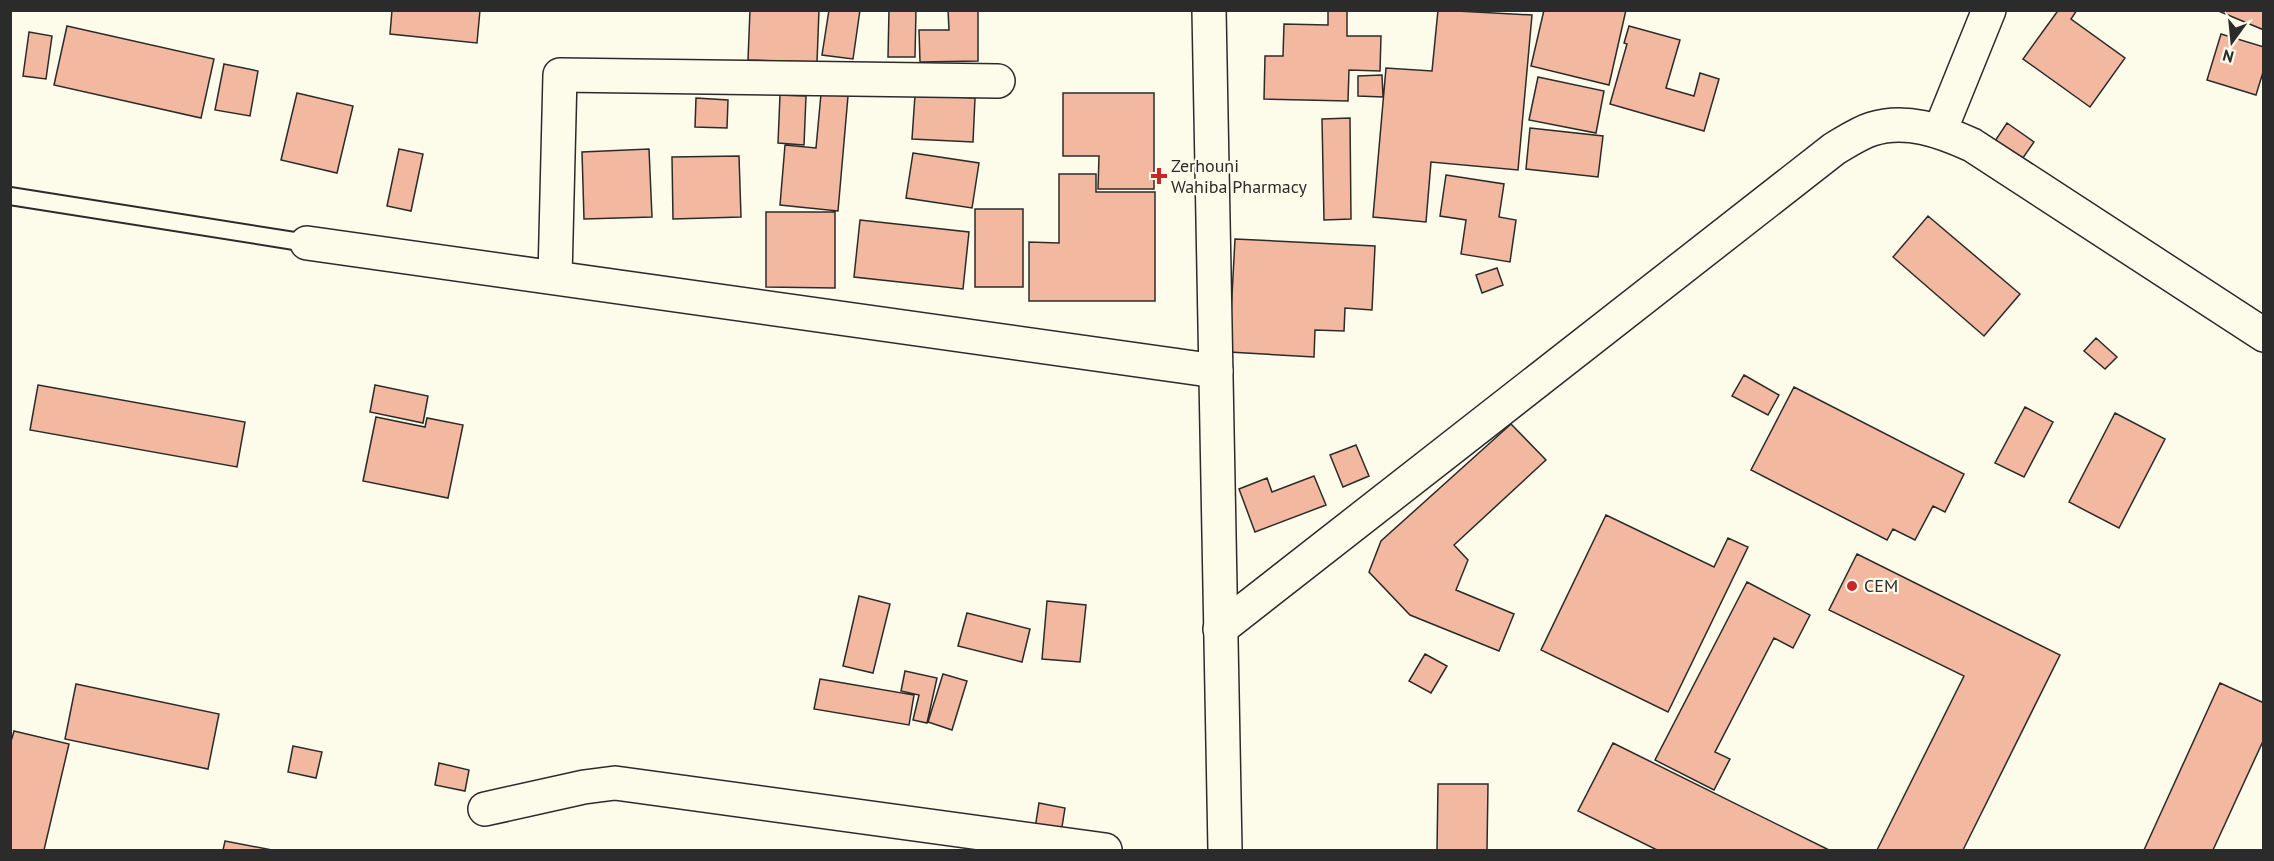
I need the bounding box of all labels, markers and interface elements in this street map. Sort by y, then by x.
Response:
north arrow [2202,12,2262,72]
text: N [2220,45,2236,68]
place label: Zerhouni Wahiba Pharmacy [1171,154,1308,198]
marker: Zerhouni Wahiba Pharmacy [1152,169,1166,183]
place label: CEM [1864,574,1898,597]
marker: CEM [1845,579,1859,593]

